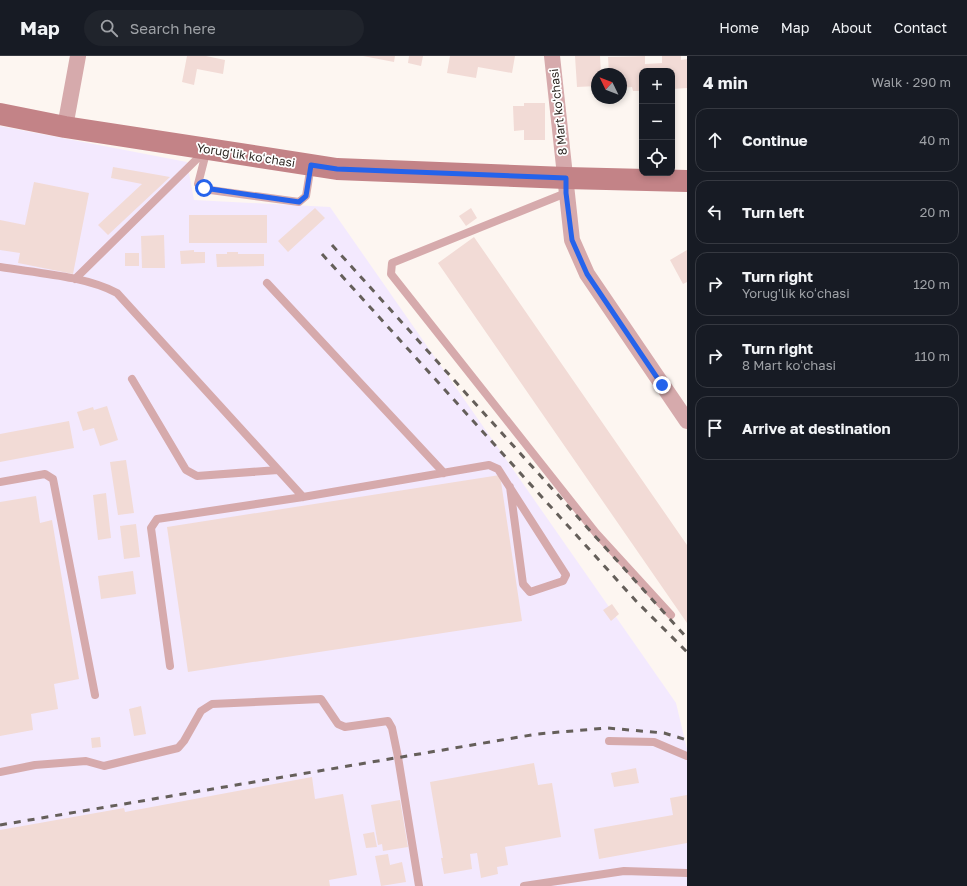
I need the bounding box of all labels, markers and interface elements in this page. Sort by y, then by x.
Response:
search box [84,10,364,46]
text: Map [20,16,60,39]
icon: search [98,17,120,39]
text: Search here [130,19,216,37]
text: Home [719,19,759,36]
text: Map [781,19,809,36]
text: About [831,19,872,36]
text: Contact [894,19,947,36]
street label: 8 Mart koʻchasi [546,68,570,156]
north arrow [591,68,627,104]
map controls [639,68,675,176]
button: + [639,68,675,104]
text: 4 min [703,72,748,93]
text: Walk · 290 m [872,74,951,90]
button: − [639,104,675,140]
icon: ahead [704,129,726,151]
text: Continue [742,131,808,149]
text: 40 m [919,132,950,148]
street label: Yorug'lik koʻchasi [196,140,296,170]
button: locate [639,140,675,176]
route start [195,179,213,197]
icon: left [704,201,726,223]
text: Turn left [742,203,804,221]
text: 20 m [920,204,950,220]
text: Turn right [742,267,813,285]
icon: right [704,273,726,295]
text: 120 m [913,276,950,292]
text: Yorug'lik koʻchasi [742,285,850,301]
text: Turn right [742,339,813,357]
icon: right [704,345,726,367]
text: 110 m [915,348,950,364]
text: 8 Mart koʻchasi [742,357,836,373]
route end [653,376,671,394]
icon: arrive [704,417,726,439]
text: Arrive at destination [742,419,891,437]

